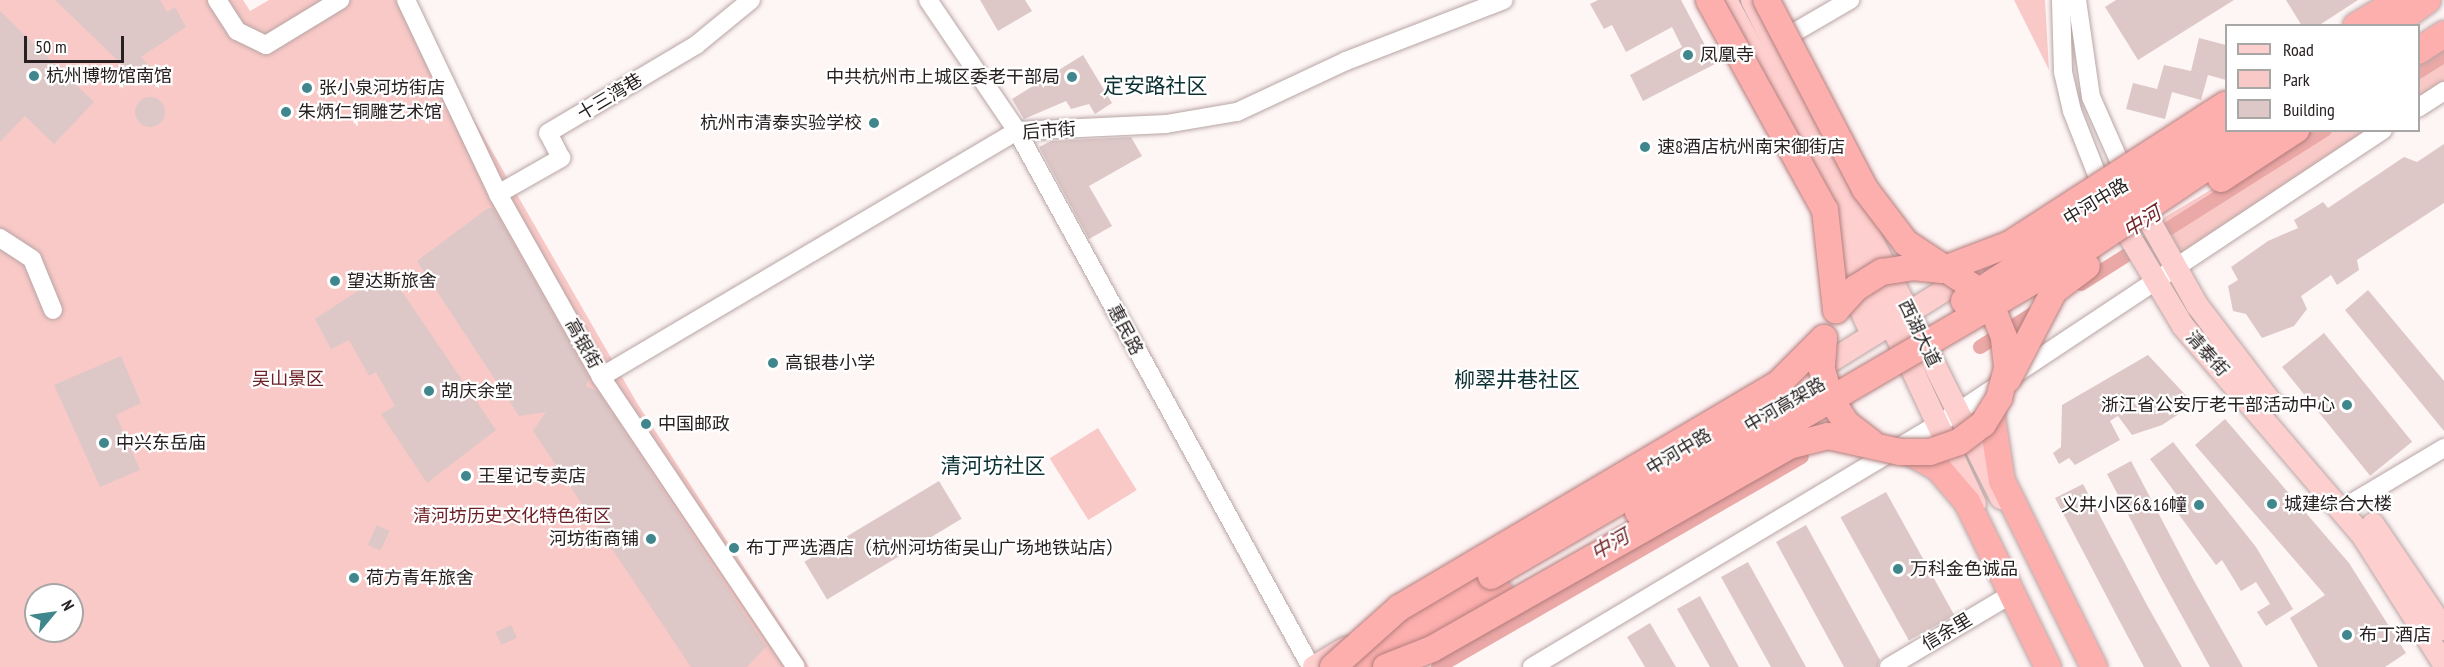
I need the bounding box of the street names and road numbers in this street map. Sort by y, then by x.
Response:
street label: 十三湾巷 [574,69,646,125]
street label: 后市街 [1021,118,1077,144]
street label: 中河中路 [2060,174,2132,230]
street label: 西湖大道 [1894,296,1944,370]
street label: 惠民路 [1103,301,1147,359]
street label: 高银街 [560,315,606,373]
street label: 清泰街 [2181,327,2233,381]
street label: 中河高架路 [1741,373,1829,437]
street label: 中河中路 [1643,424,1715,480]
street label: 信余里 [1918,609,1976,655]

